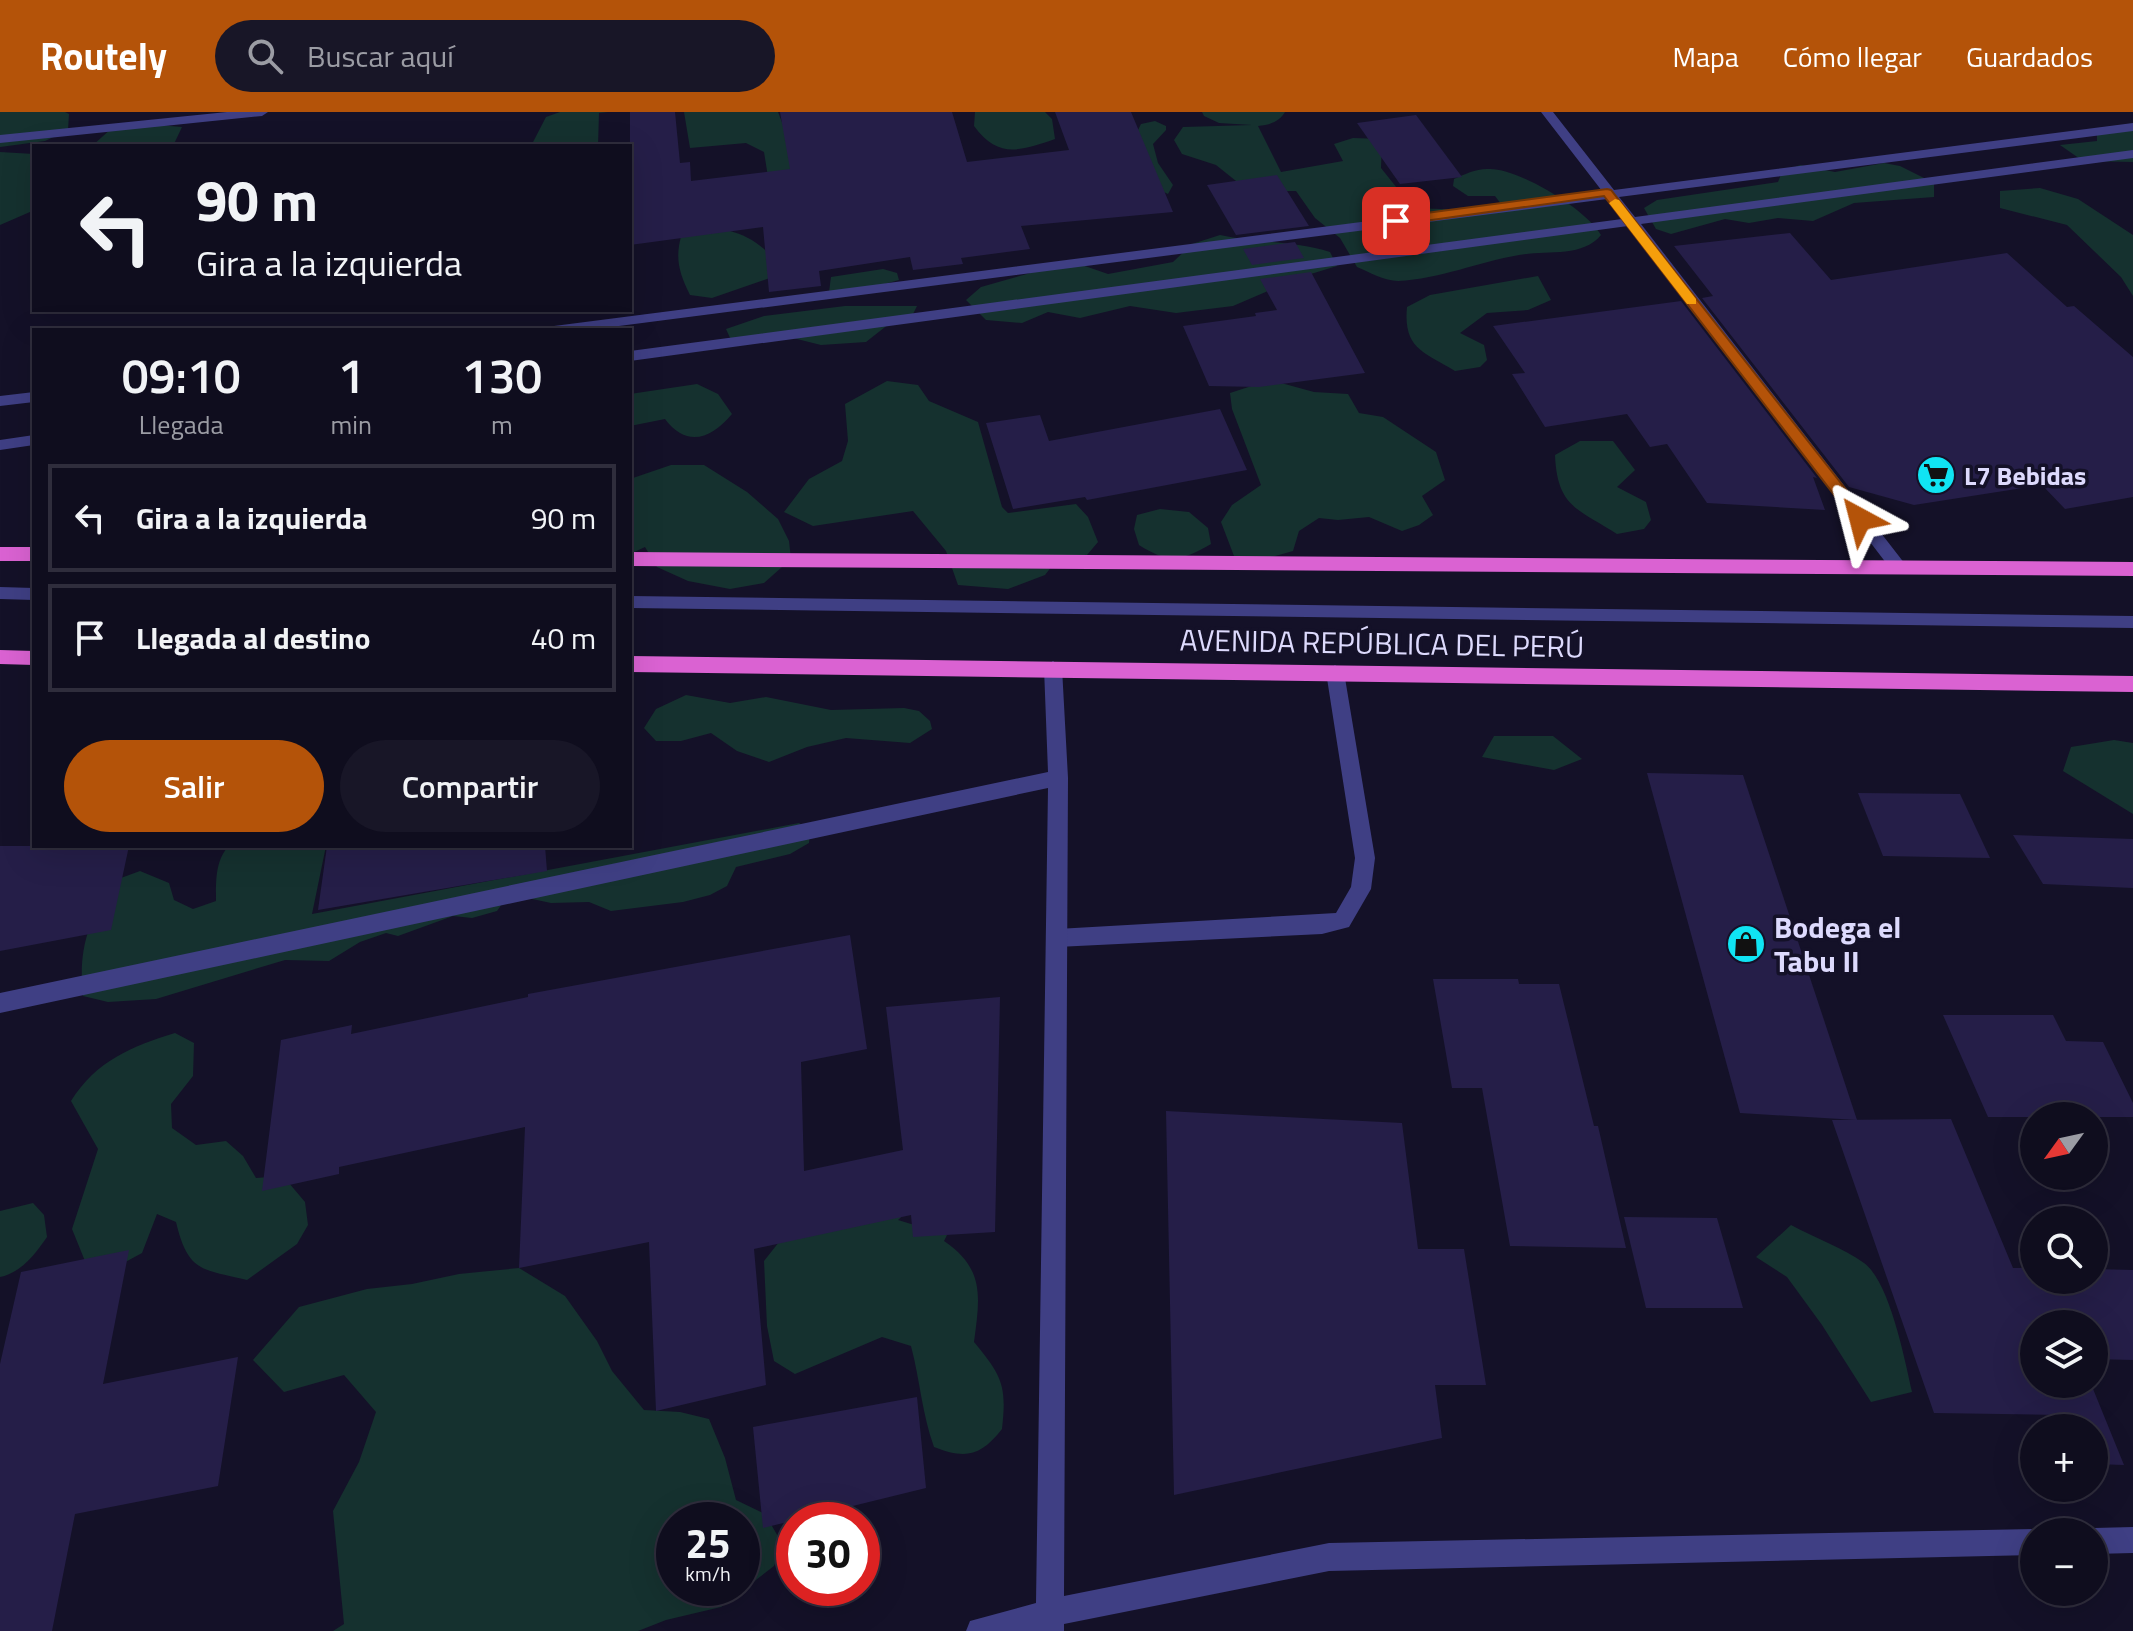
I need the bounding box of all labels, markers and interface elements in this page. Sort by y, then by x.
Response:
search box [215,20,775,92]
text: Routely [40,27,167,85]
text: Buscar aquí [307,33,454,79]
icon: search [243,34,287,78]
text: Mapa [1672,35,1739,78]
text: Cómo llegar [1783,35,1922,78]
text: Guardados [1966,35,2093,78]
text: 90 m [196,158,318,243]
icon: left [64,176,168,280]
pin [1362,187,1430,255]
icon: arrive [1374,199,1418,243]
text: Gira a la izquierda [196,235,462,290]
text: 09:10 [122,339,241,412]
text: 1 [338,339,365,412]
text: 130 [462,339,542,412]
text: Llegada [139,405,224,444]
text: min [330,405,372,444]
text: m [491,405,513,444]
supermarket icon: L7 Bebidas [1915,454,1957,496]
place label: L7 Bebidas [1964,456,2086,495]
position arrow [1818,477,1902,561]
text: Gira a la izquierda [136,495,367,541]
text: 90 m [531,495,596,541]
icon: left [68,496,112,540]
text: Llegada al destino [136,615,370,661]
text: 40 m [531,615,596,661]
icon: arrive [68,616,112,660]
street label: AVENIDA REPÚBLICA DEL PERÚ [1179,616,1585,670]
button: Salir [64,740,324,832]
button: Compartir [340,740,600,832]
place label: Bodega el Tabu II [1774,904,1901,984]
shop icon: Bodega el Tabu II [1725,923,1767,965]
north arrow [2020,1102,2108,1190]
map controls [2020,1102,2108,1606]
button: search [2020,1206,2108,1294]
button: layers [2020,1310,2108,1398]
button: + [2020,1414,2108,1502]
speed limit sign: 30 [776,1502,880,1606]
text: 25 [686,1513,730,1574]
button: − [2020,1518,2108,1606]
text: km/h [685,1558,731,1589]

